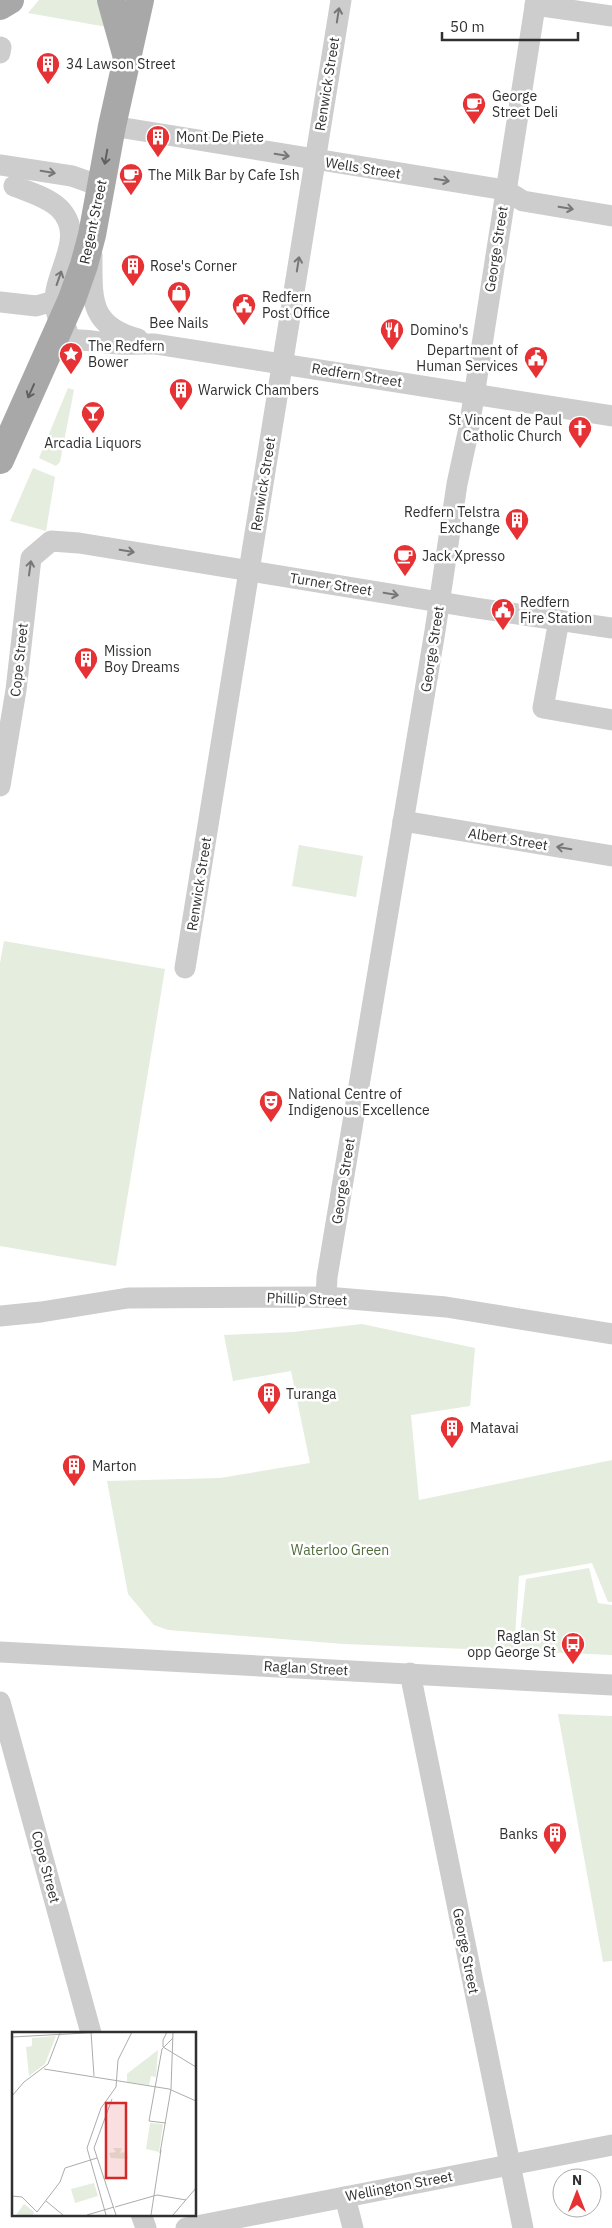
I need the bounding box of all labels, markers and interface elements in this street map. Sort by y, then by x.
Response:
one-way arrow [334,7,344,23]
scale bar [442,10,578,42]
text: 50 m [450,17,485,36]
street label: Renwick Street [311,36,343,132]
building icon: 34 Lawson Street [35,51,61,85]
place label: 34 Lawson Street [66,55,176,73]
place label: George Street Deli [492,87,558,121]
cafe icon: George Street Deli [461,91,487,125]
building icon: Mont De Piete [145,124,171,158]
place label: Mont De Piete [176,128,264,146]
one-way arrow [100,148,110,164]
one-way arrow [273,150,289,160]
street label: Wells Street [324,153,402,183]
cafe icon: The Milk Bar by Cafe Ish [118,162,144,196]
place label: The Milk Bar by Cafe Ish [148,166,300,184]
one-way arrow [40,168,56,178]
one-way arrow [434,176,450,186]
street label: Regent Street [75,178,111,266]
one-way arrow [557,204,573,214]
street label: George Street [480,205,512,293]
building icon: Rose's Corner [120,253,146,287]
one-way arrow [294,256,304,272]
place label: Rose's Corner [150,257,237,275]
one-way arrow [55,271,64,287]
shop icon: Bee Nails [166,280,192,314]
place label: Redfern Post Office [262,288,330,322]
public building icon: Redfern Post Office [231,292,257,326]
place label: Bee Nails [149,314,209,332]
restaurant icon: Domino's [379,317,405,351]
place label: Domino's [410,321,469,339]
place label: The Redfern Bower [88,337,165,371]
place icon: The Redfern Bower [58,341,84,375]
place label: Department of Human Services [416,341,518,375]
public building icon: Department of Human Services [523,345,549,379]
street label: Redfern Street [310,359,404,391]
building icon: Warwick Chambers [168,377,194,411]
place label: Warwick Chambers [198,381,319,399]
one-way arrow [25,383,35,398]
bar icon: Arcadia Liquors [80,400,106,434]
place label: St Vincent de Paul Catholic Church [448,411,562,445]
church icon: St Vincent de Paul Catholic Church [567,415,593,449]
place label: Arcadia Liquors [44,434,142,452]
street label: Renwick Street [247,436,279,532]
place label: Redfern Telstra Exchange [404,503,501,537]
building icon: Redfern Telstra Exchange [504,507,530,541]
cafe icon: Jack Xpresso [392,543,418,577]
one-way arrow [119,546,135,556]
place label: Jack Xpresso [422,547,505,565]
one-way arrow [25,560,35,576]
street label: Turner Street [289,569,373,599]
one-way arrow [383,589,399,599]
place label: Redfern Fire Station [520,593,592,627]
public building icon: Redfern Fire Station [490,597,516,631]
street label: George Street [416,605,448,693]
street label: Cope Street [6,622,32,698]
place label: Mission Boy Dreams [104,642,180,676]
building icon: Mission Boy Dreams [73,646,99,680]
street label: Albert Street [467,824,549,854]
street label: Renwick Street [183,836,215,932]
one-way arrow [556,843,572,853]
place label: National Centre of Indigenous Excellence [288,1085,430,1119]
theatre icon: National Centre of Indigenous Excellence [258,1089,284,1123]
street label: George Street [327,1137,359,1225]
street label: Phillip Street [266,1289,348,1309]
building icon: Turanga [256,1381,282,1415]
place label: Turanga [286,1385,337,1403]
building icon: Matavai [439,1415,465,1449]
place label: Matavai [470,1419,519,1437]
building icon: Marton [61,1453,87,1487]
place label: Marton [92,1457,137,1475]
park label: Waterloo Green [291,1541,389,1559]
place label: Raglan St opp George St [467,1627,556,1661]
bus stop icon: Raglan St opp George St [560,1631,586,1665]
street label: Raglan Street [263,1657,349,1679]
building icon: Banks [542,1821,568,1855]
place label: Banks [499,1825,538,1843]
street label: Cope Street [28,1829,64,1905]
street label: George Street [449,1907,483,1995]
inset map [12,2032,196,2216]
street label: Wellington Street [344,2167,454,2205]
north arrow [552,2168,602,2218]
text: N [572,2171,582,2189]

